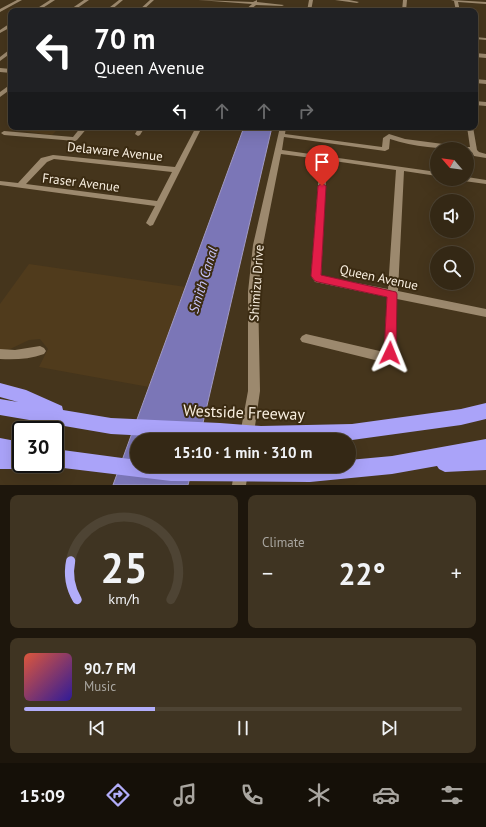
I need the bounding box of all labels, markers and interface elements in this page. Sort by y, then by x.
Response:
text: 70 m [94,20,155,57]
icon: left [28,24,80,76]
text: Queen Avenue [94,56,204,79]
icon: left [169,100,191,122]
icon: ahead [211,100,233,122]
icon: ahead [253,100,275,122]
icon: right [295,100,317,122]
street label: Delaware Avenue [66,138,164,165]
north arrow [430,142,474,186]
map controls [430,142,474,290]
pin [305,145,339,186]
icon: arrive [311,151,333,173]
street label: Fraser Avenue [41,169,121,196]
button: sound [430,194,474,238]
water label: Smith Canal [184,244,222,315]
street label: Shimizu Drive [245,244,268,322]
button: search [430,246,474,290]
street label: Queen Avenue [338,261,420,294]
position arrow [369,332,411,374]
street label: Westside Freeway [183,400,306,424]
speed limit sign: 30 [12,421,64,473]
text: 15:10 · 1 min · 310 m [174,443,312,462]
text: Climate [262,534,305,551]
text: 25 [100,540,148,593]
text: 22° [338,554,386,593]
text: − [262,559,273,587]
text: + [451,559,462,587]
text: km/h [108,588,140,607]
text: 90.7 FM [84,659,136,678]
text: Music [84,678,116,695]
icon: previous [86,717,108,739]
icon: pause [232,717,254,739]
icon: next [378,717,400,739]
icon: directions [104,781,132,809]
icon: music [171,781,199,809]
icon: phone [238,781,266,809]
icon: climate [305,781,333,809]
icon: car [372,781,400,809]
icon: filters [438,781,466,809]
text: 15:09 [19,784,65,807]

